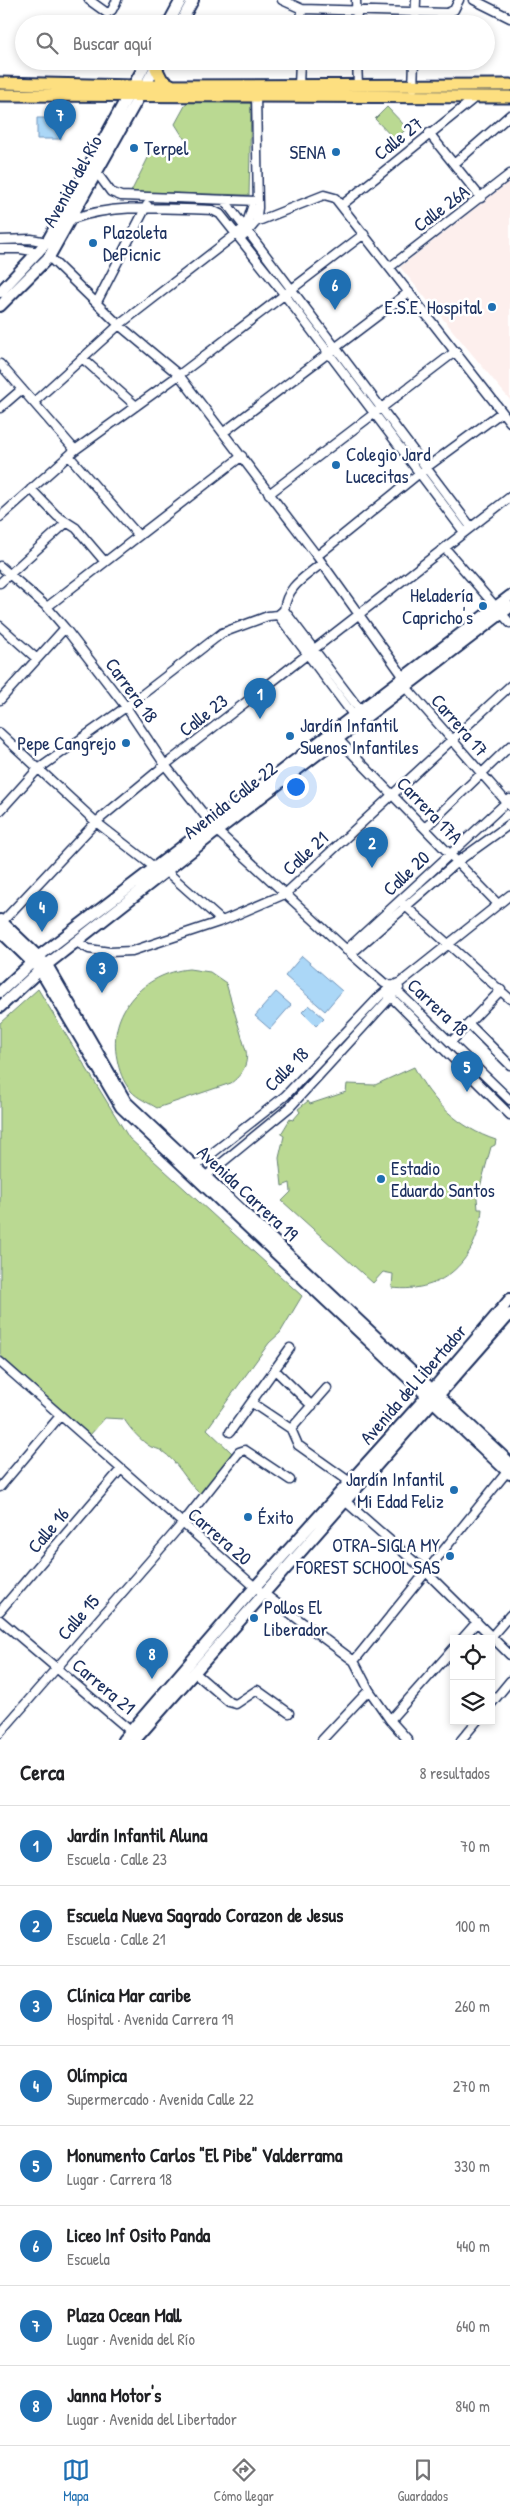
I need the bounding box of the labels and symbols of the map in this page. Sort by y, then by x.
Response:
pin: 7 [44,99,76,140]
street label: Calle 27 [368,110,428,166]
street label: Avenida del Río [36,130,108,232]
place label: Terpel [144,135,189,161]
place label: SENA [290,139,326,165]
marker: Terpel [128,142,140,154]
marker: SENA [330,146,342,158]
street label: Calle 26A [408,178,474,238]
place label: Plazoleta DePicnic [103,219,168,267]
marker: Plazoleta DePicnic [87,237,99,249]
pin: 6 [319,269,351,310]
place label: E.S.E. Hospital [385,294,483,320]
marker: E.S.E. Hospital [486,301,498,313]
place label: Colegio Jard Lucecitas [346,441,431,489]
marker: Colegio Jard Lucecitas [330,459,342,471]
place label: Heladería Capricho's [402,582,474,630]
marker: Heladería Capricho's [477,600,489,612]
street label: Carrera 18 [100,652,164,728]
pin: 1 [244,678,276,719]
street label: Calle 23 [173,688,233,742]
street label: Carrera 17 [425,688,495,762]
place label: Jardín Infantil Suenos Infantiles [300,712,418,760]
place label: Pepe Cangrejo [17,730,116,756]
marker: Jardín Infantil Suenos Infantiles [284,730,296,742]
marker: Pepe Cangrejo [120,737,132,749]
street label: Avenida Calle 22 [178,755,282,845]
street label: Carrera 17A [391,770,469,850]
your location [283,774,309,800]
street label: Calle 21 [276,825,334,881]
pin: 2 [356,827,388,868]
street label: Calle 20 [377,845,435,901]
pin: 4 [26,891,58,932]
pin: 3 [86,952,118,993]
street label: Carrera 18 [402,972,474,1042]
street label: Calle 18 [258,1041,314,1097]
pin: 5 [451,1051,483,1092]
street label: Avenida Carrera 19 [192,1139,304,1247]
place label: Estadio Eduardo Santos [391,1155,495,1203]
marker: Estadio Eduardo Santos [375,1173,387,1185]
street label: Avenida del Libertador [354,1318,473,1450]
place label: Jardín Infantil Mi Edad Feliz [346,1466,445,1514]
marker: Jardín Infantil Mi Edad Feliz [448,1484,460,1496]
street label: Carrera 20 [183,1501,257,1571]
street label: Calle 16 [21,1502,75,1558]
place label: Éxito [258,1504,294,1530]
marker: Éxito [242,1511,254,1523]
place label: OTRA-SIGLA MY FOREST SCHOOL SAS [295,1532,441,1580]
marker: OTRA-SIGLA MY FOREST SCHOOL SAS [444,1550,456,1562]
street label: Calle 15 [51,1589,105,1645]
place label: Pollos El Liberador [264,1594,329,1642]
marker: Pollos El Liberador [248,1612,260,1624]
pin: 8 [136,1638,168,1679]
street label: Carrera 21 [67,1652,141,1720]

